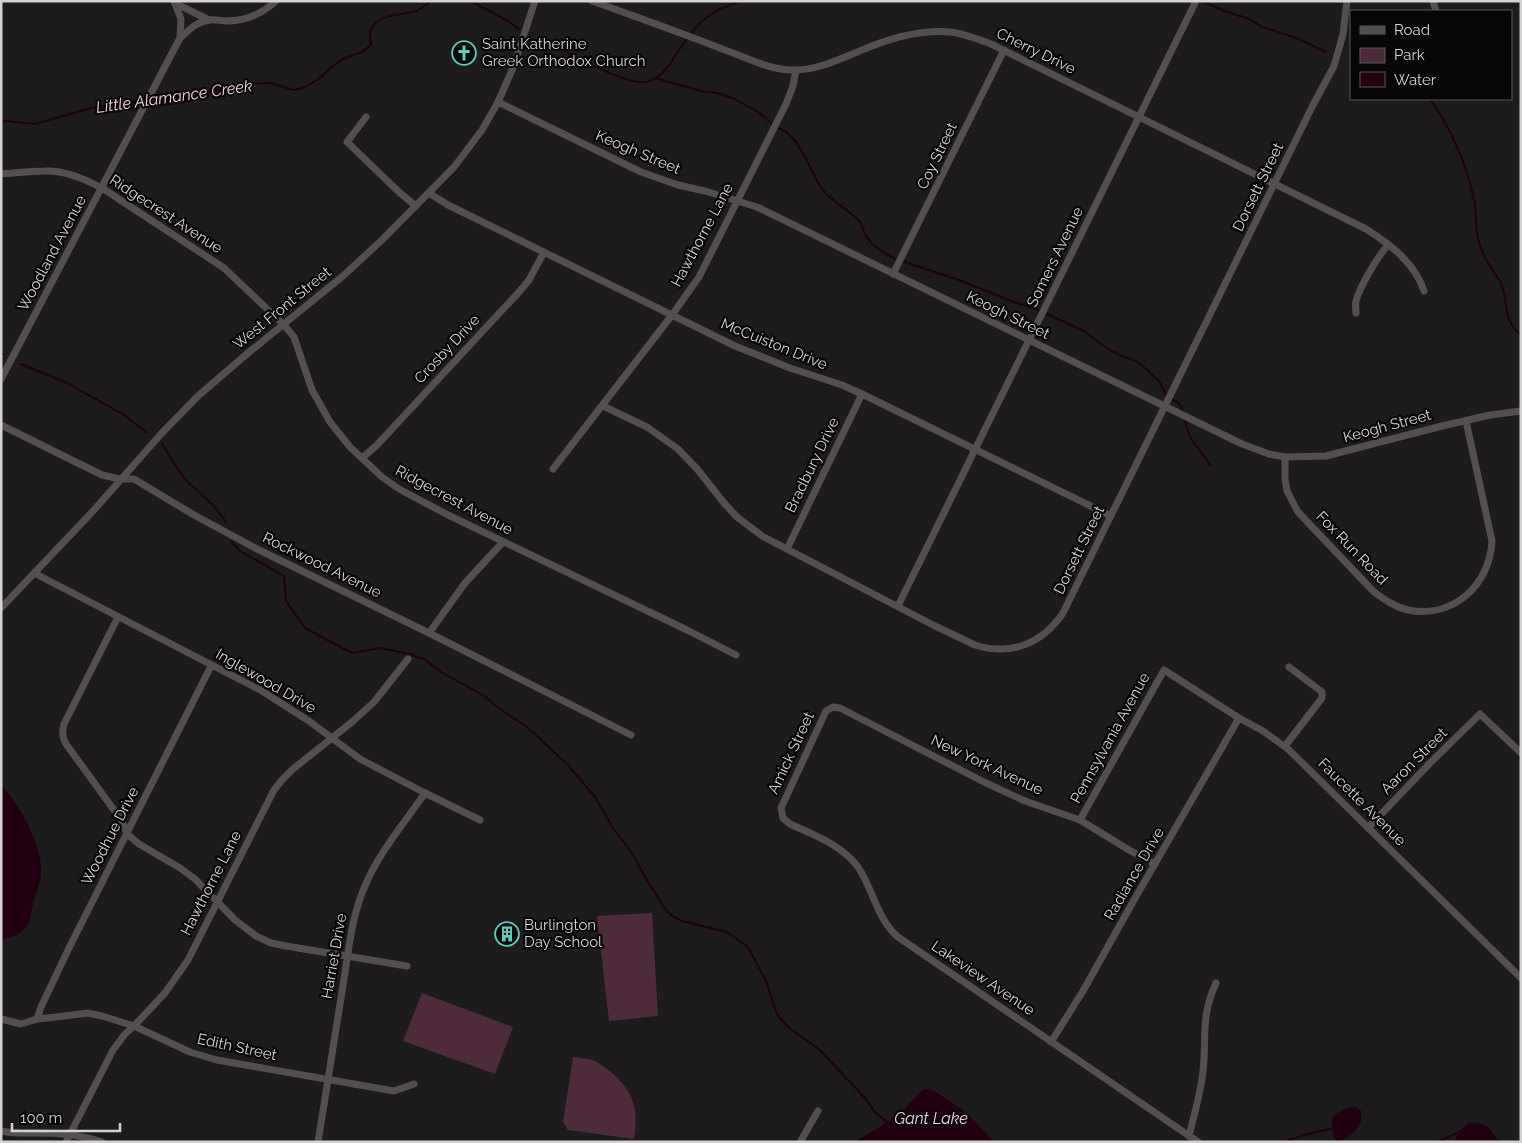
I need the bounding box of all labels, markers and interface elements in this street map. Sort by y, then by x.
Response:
legend [1350,10,1512,100]
text: Road [1394,21,1430,39]
street label: Cherry Drive [994,24,1079,78]
place label: Saint Katherine Greek Orthodox Church [482,35,646,70]
church icon: Saint Katherine Greek Orthodox Church [451,40,477,66]
text: Park [1394,46,1425,64]
text: Water [1394,71,1437,89]
water label: Little Alamance Creek [95,76,254,117]
street label: Coy Street [913,120,961,192]
street label: Keogh Street [593,126,683,178]
street label: Dorsett Street [1229,140,1287,234]
street label: Ridgecrest Avenue [106,171,226,257]
street label: Hawthorne Lane [667,180,737,290]
street label: Woodland Avenue [14,192,90,314]
street label: Somers Avenue [1023,204,1087,310]
street label: West Front Street [229,263,335,353]
street label: Keogh Street [963,287,1053,343]
street label: Crosby Drive [410,311,484,387]
street label: McCuiston Drive [718,314,830,374]
street label: Keogh Street [1341,406,1433,446]
street label: Bradbury Drive [781,414,843,515]
street label: Ridgecrest Avenue [392,461,516,539]
street label: Dorsett Street [1050,503,1108,597]
street label: Fox Run Road [1312,507,1392,589]
street label: Rockwood Avenue [260,528,384,602]
street label: Inglewood Drive [213,645,320,717]
street label: Pennsylvania Avenue [1067,669,1154,807]
street label: Amick Street [764,709,818,797]
street label: Aaron Street [1377,724,1451,798]
street label: New York Avenue [928,731,1046,799]
street label: Faucette Avenue [1314,754,1410,850]
street label: Woodhue Drive [77,784,143,888]
street label: Radiance Drive [1100,824,1168,924]
street label: Hawthorne Lane [177,828,245,938]
street label: Harriet Drive [318,912,350,1000]
place label: Burlington Day School [524,916,603,951]
building icon: Burlington Day School [494,921,520,947]
street label: Lakeview Avenue [928,937,1038,1019]
street label: Edith Street [196,1030,278,1064]
scale bar [12,1100,120,1132]
text: 100 m [20,1109,62,1127]
water label: Gant Lake [894,1109,968,1128]

